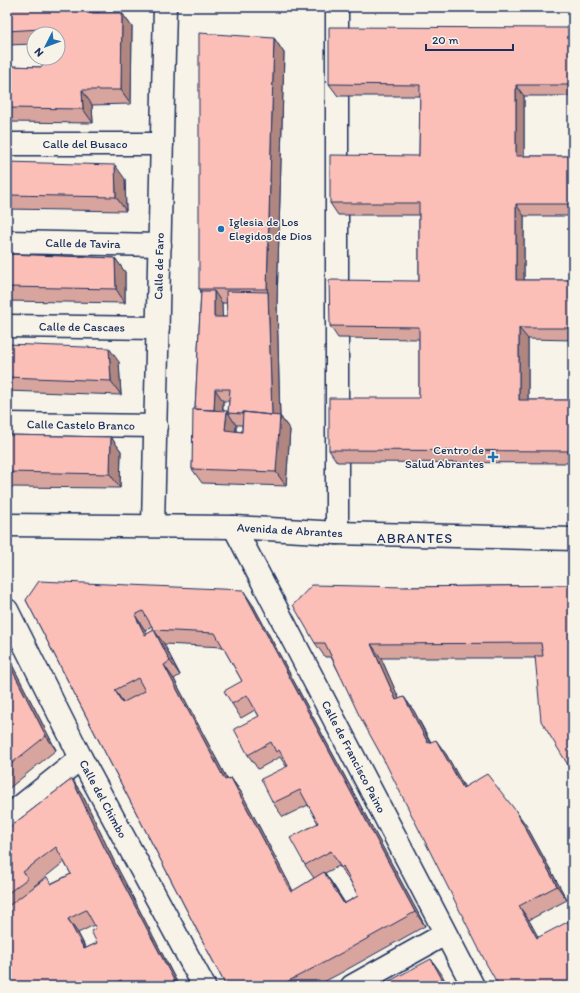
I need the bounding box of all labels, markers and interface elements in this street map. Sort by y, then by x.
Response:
north arrow [26,26,66,66]
scale bar [426,26,513,52]
text: 20 m [432,33,459,47]
text: N [32,45,46,59]
street label: Calle del Busaco [42,137,128,151]
place label: Iglesia de Los Elegidos de Dios [229,215,312,243]
marker: Iglesia de Los Elegidos de Dios [216,224,226,234]
street label: Calle de Faro [151,232,167,300]
street label: Calle de Tavira [45,236,122,251]
street label: Calle de Cascaes [39,319,125,335]
street label: Calle Castelo Branco [27,417,135,433]
place label: Centro de Salud Abrantes [405,443,484,471]
marker: Centro de Salud Abrantes [487,451,499,463]
street label: Avenida de Abrantes [237,520,343,540]
district label: ABRANTES [377,530,453,547]
street label: Calle de Francisco Paino [319,698,389,815]
street label: Calle del Chimbo [76,757,130,841]

